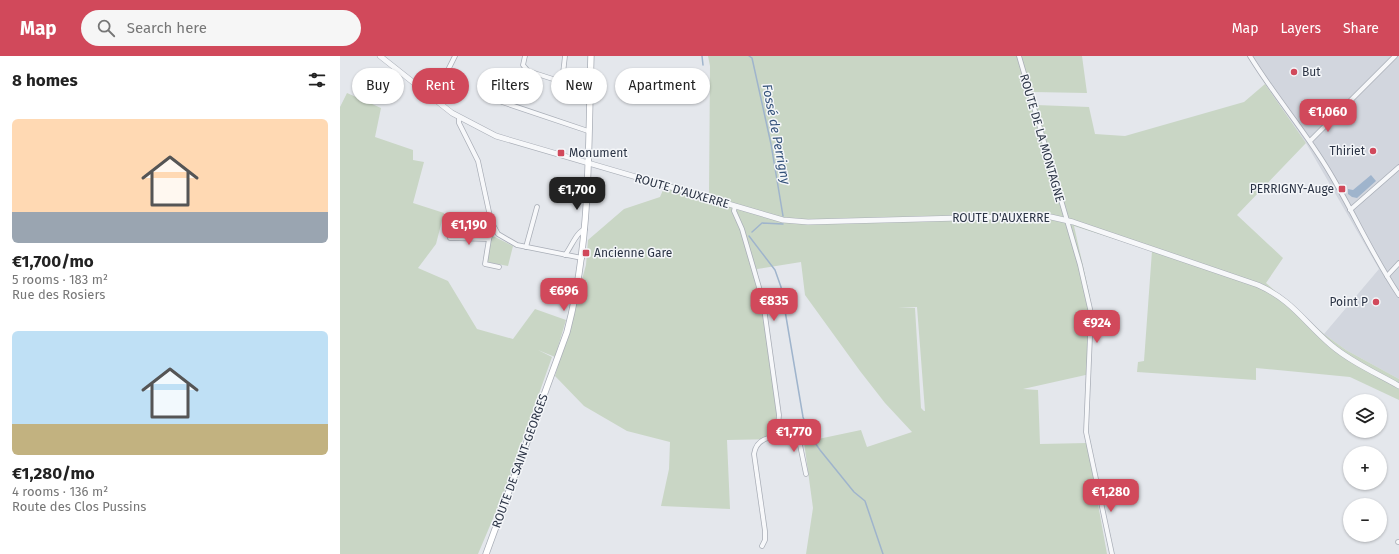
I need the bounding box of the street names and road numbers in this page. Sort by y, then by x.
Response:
street label: ROUTE DE LA MONTAGNE [1017,72,1067,204]
street label: ROUTE D'AUXERRE [633,171,731,211]
street label: ROUTE D'AUXERRE [952,211,1050,225]
street label: ROUTE DE SAINT-GEORGES [489,392,551,530]

